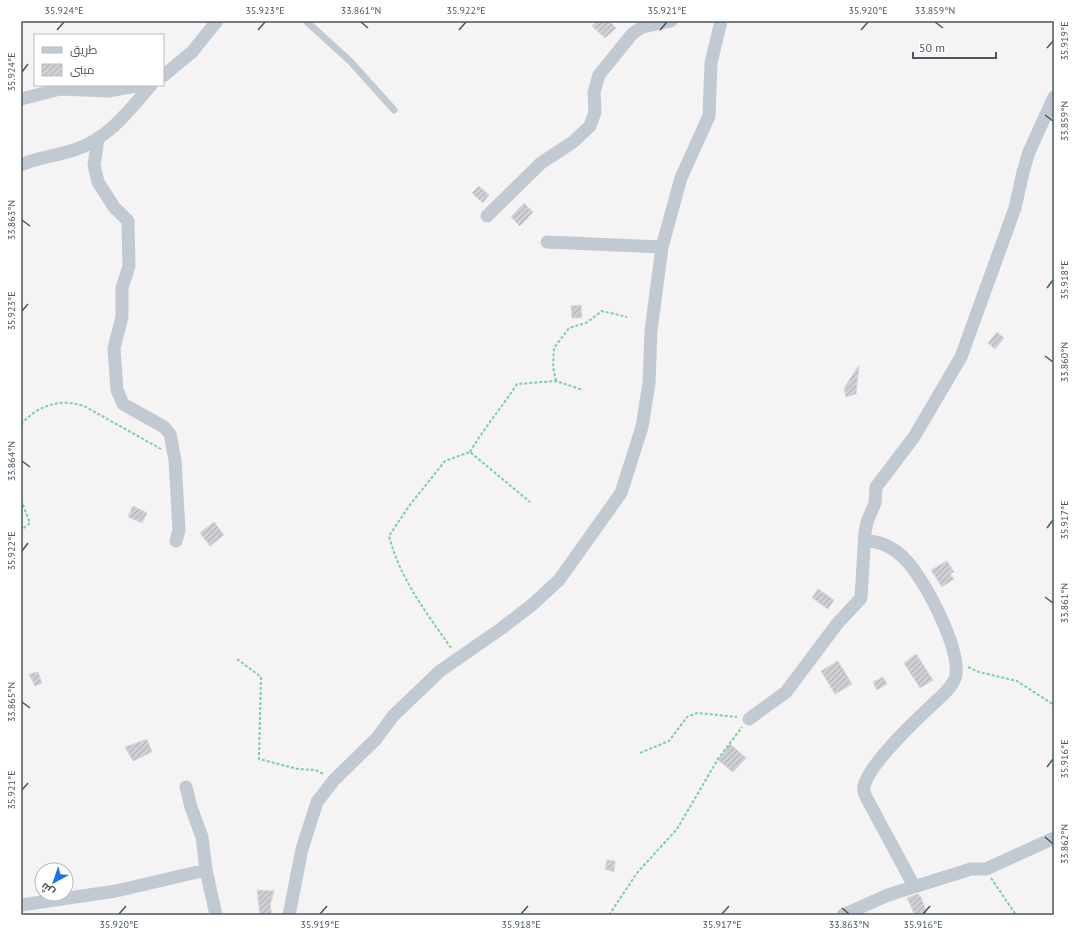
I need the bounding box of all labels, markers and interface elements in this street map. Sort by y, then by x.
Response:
text: 35.924°E [45,4,84,17]
text: 35.923°E [246,4,285,17]
text: 33.861°N [341,4,381,17]
text: 35.922°E [447,4,486,17]
text: 35.921°E [648,4,687,17]
text: 35.920°E [849,4,888,17]
text: 33.859°N [915,4,955,17]
text: 35.919°E [1058,22,1071,61]
legend [34,34,164,86]
scale bar [913,34,996,60]
text: 50 m [919,40,945,55]
text: طريق [70,42,98,57]
text: 35.924°E [5,53,18,92]
text: مبنى [70,62,95,77]
text: 33.859°N [1058,101,1071,141]
text: 33.863°N [5,200,18,240]
text: 35.918°E [1058,261,1071,300]
text: 35.923°E [5,292,18,331]
text: 33.860°N [1058,342,1071,382]
text: 33.864°N [5,441,18,481]
text: 35.917°E [1058,501,1071,540]
text: 35.922°E [5,532,18,571]
text: 33.861°N [1058,583,1071,623]
text: 33.865°N [5,682,18,722]
text: 35.916°E [1058,740,1071,779]
text: 35.921°E [5,771,18,810]
text: 33.862°N [1058,824,1071,864]
north arrow [34,862,74,902]
text: ش [38,880,57,900]
text: 35.920°E [100,918,139,931]
text: 35.919°E [301,918,340,931]
text: 35.918°E [502,918,541,931]
text: 35.917°E [703,918,742,931]
text: 33.863°N [829,918,869,931]
text: 35.916°E [904,918,943,931]

